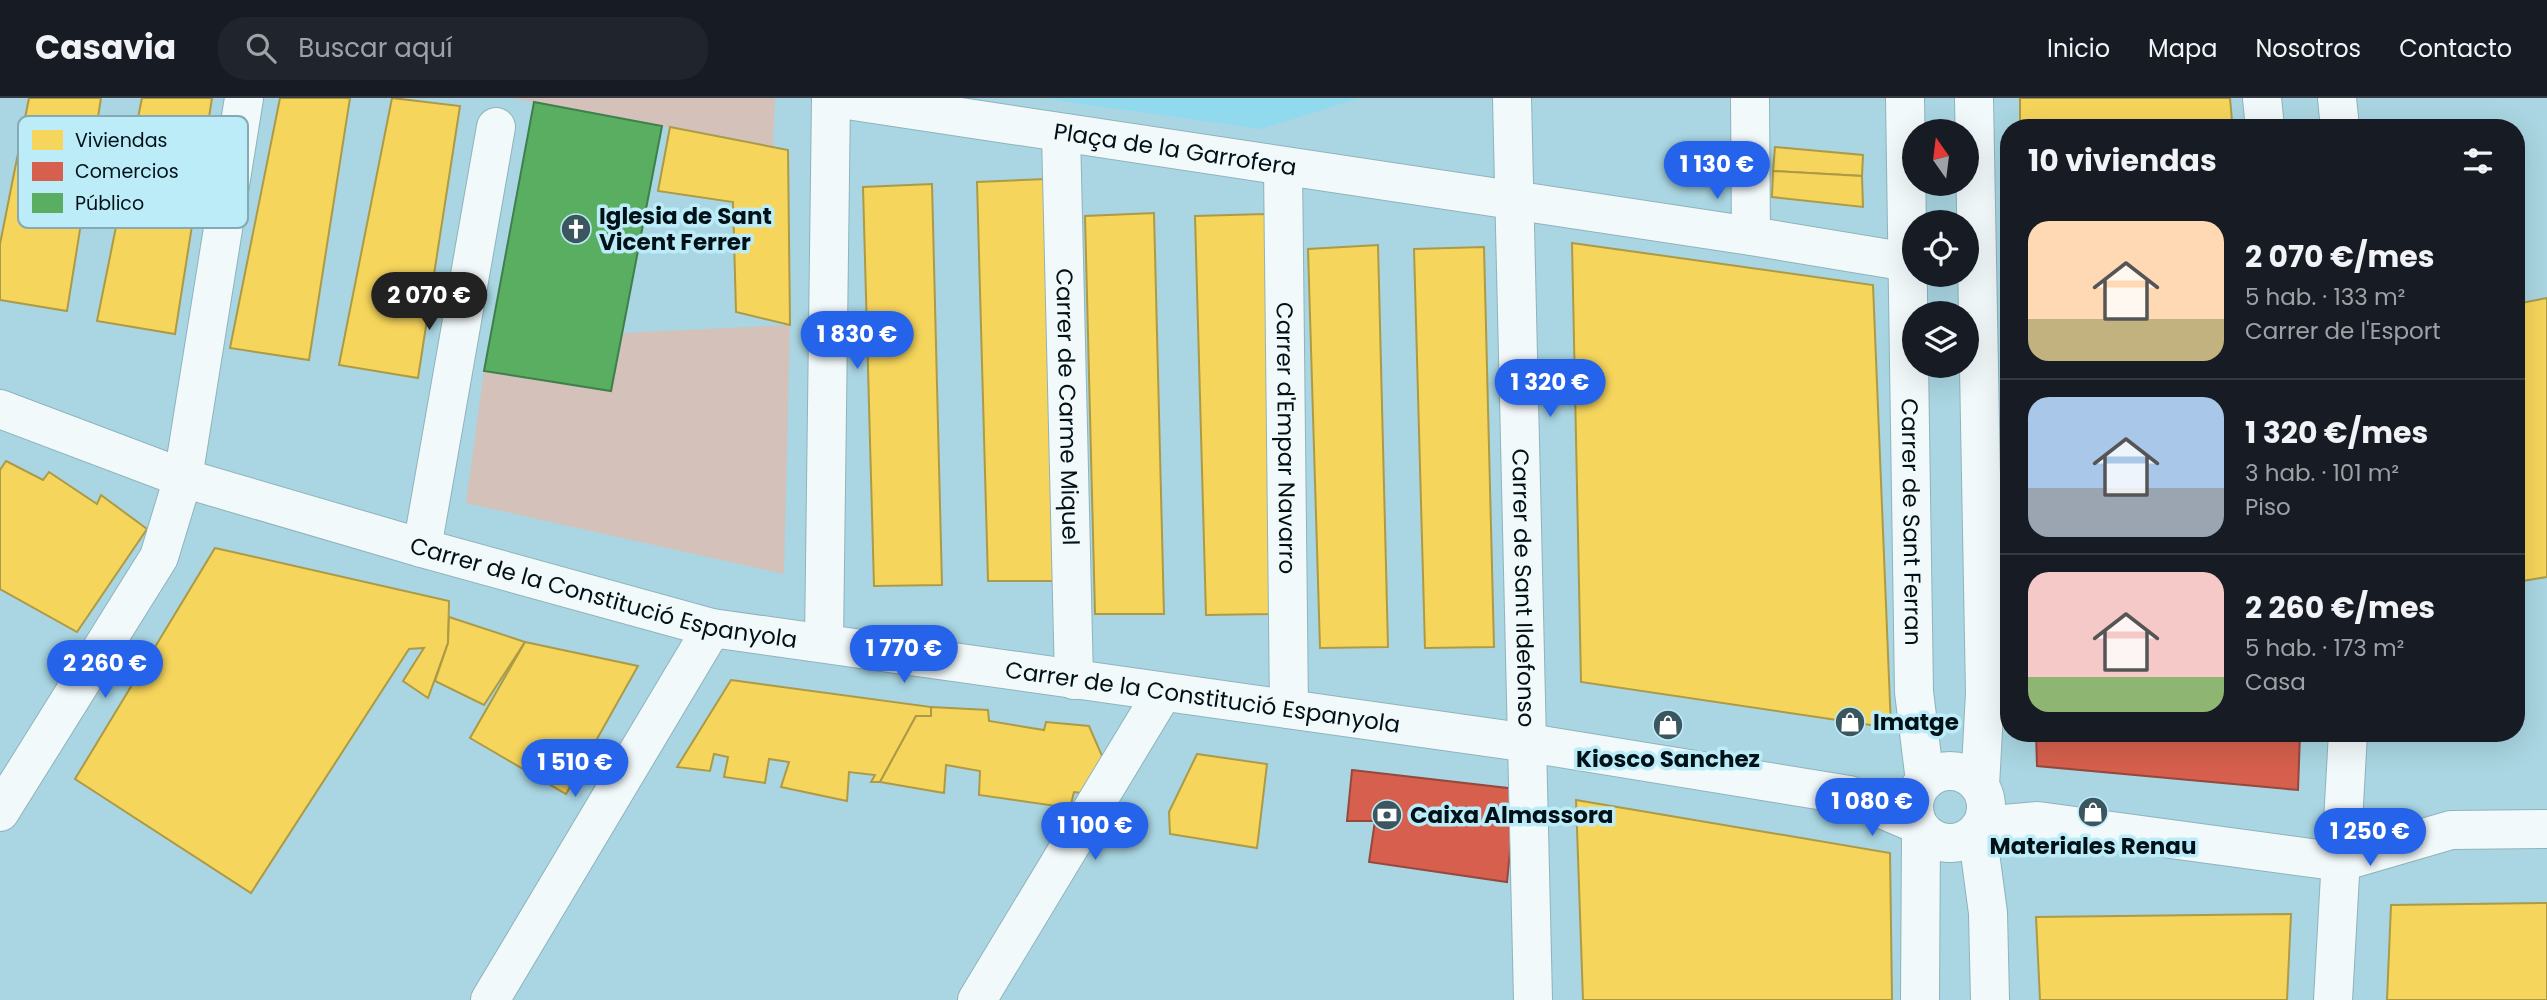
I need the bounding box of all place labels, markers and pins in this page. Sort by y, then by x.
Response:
pin: 1 130 € [1652,141,1782,201]
place label: Iglesia de Sant Vicent Ferrer [599,200,772,258]
church icon: Iglesia de Sant Vicent Ferrer [559,212,593,246]
pin: 2 070 € [364,272,494,332]
pin: 1 830 € [792,312,922,371]
pin: 1 320 € [1485,360,1615,419]
pin: 1 770 € [839,626,969,685]
pin: 2 260 € [40,640,170,700]
shop icon: Imatge [1833,705,1867,739]
place label: Imatge [1873,706,1959,738]
shop icon: Kiosco Sanchez [1651,708,1685,742]
pin: 1 510 € [510,740,640,799]
place label: Kiosco Sanchez [1576,743,1760,775]
pin: 1 080 € [1807,778,1937,838]
shop icon: Materiales Renau [2076,795,2110,829]
bank icon: Caixa Almassora [1370,798,1404,832]
place label: Caixa Almassora [1410,799,1613,831]
pin: 1 100 € [1030,802,1160,862]
pin: 1 250 € [2305,808,2435,868]
place label: Materiales Renau [1990,830,2196,862]

